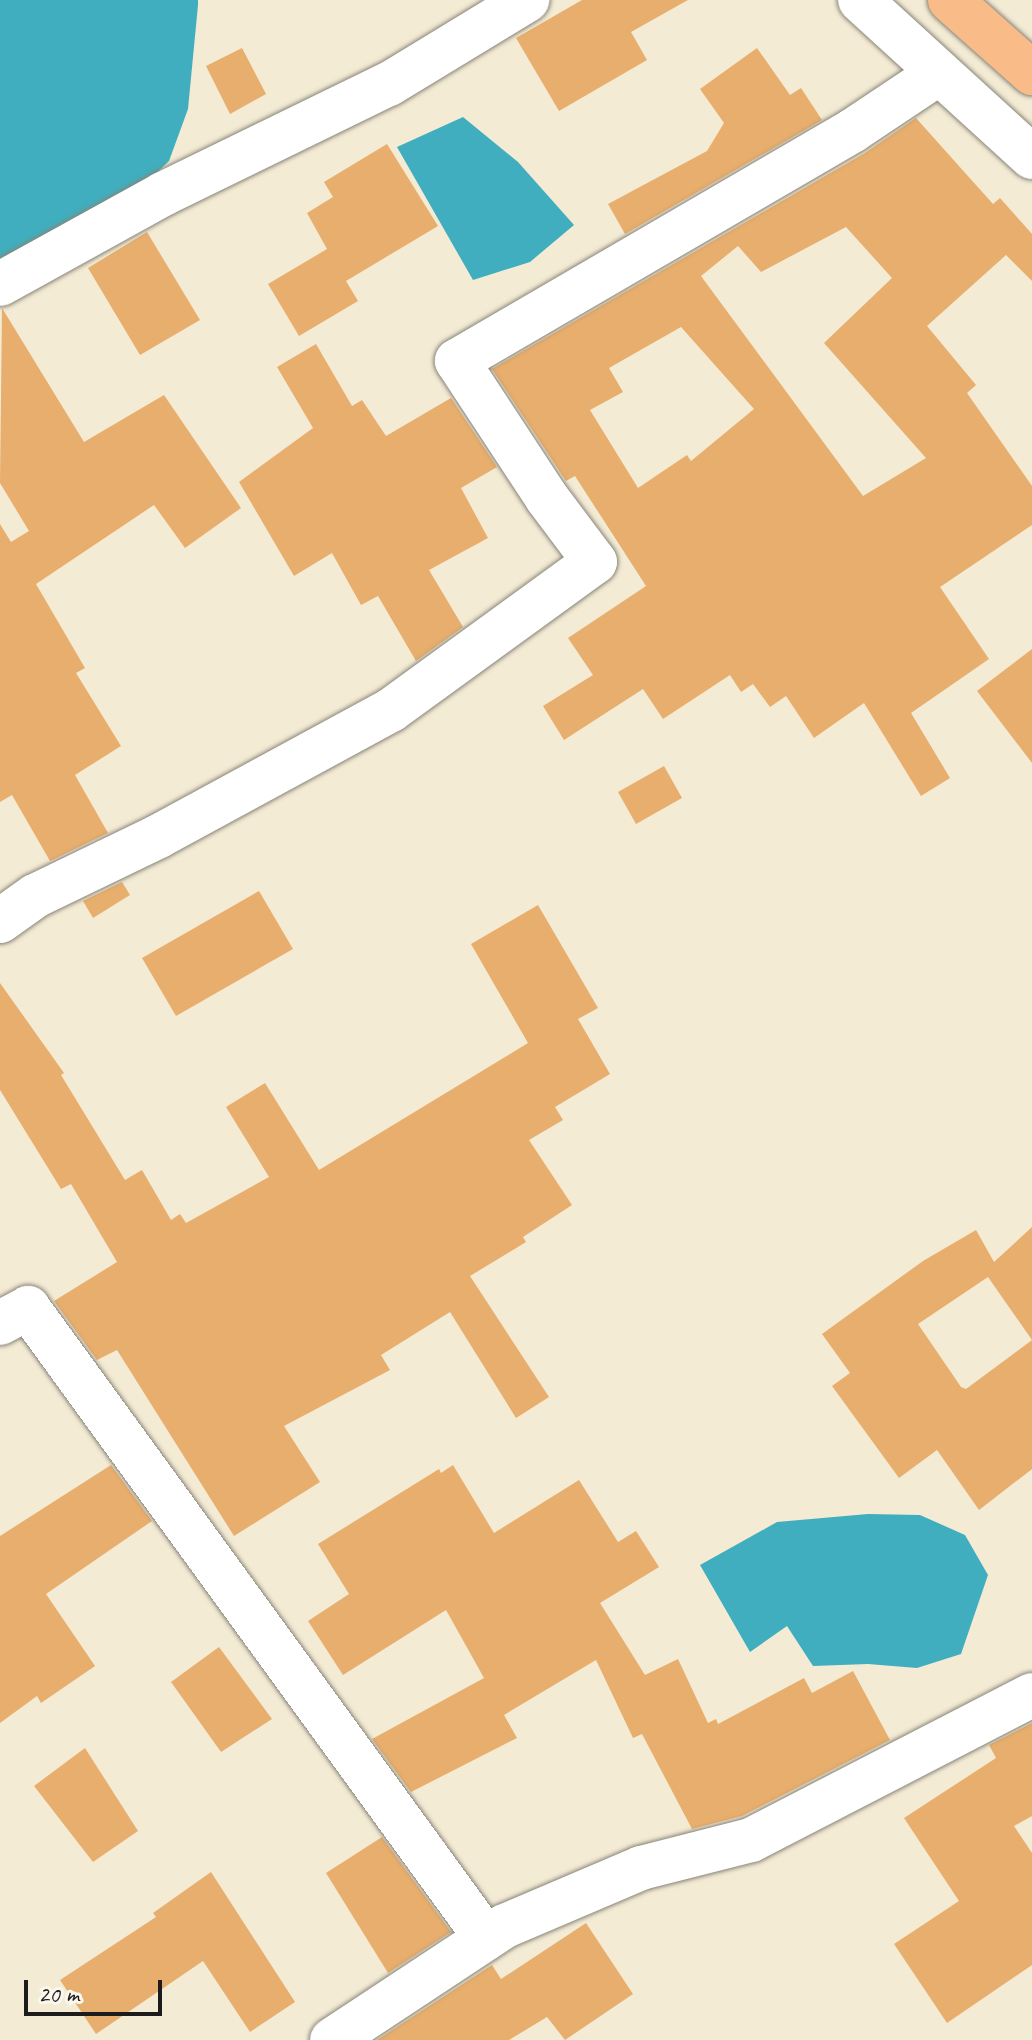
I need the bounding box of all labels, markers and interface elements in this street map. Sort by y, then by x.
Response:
scale bar [28,1964,166,2014]
text: 20 m [38,1979,79,2009]

